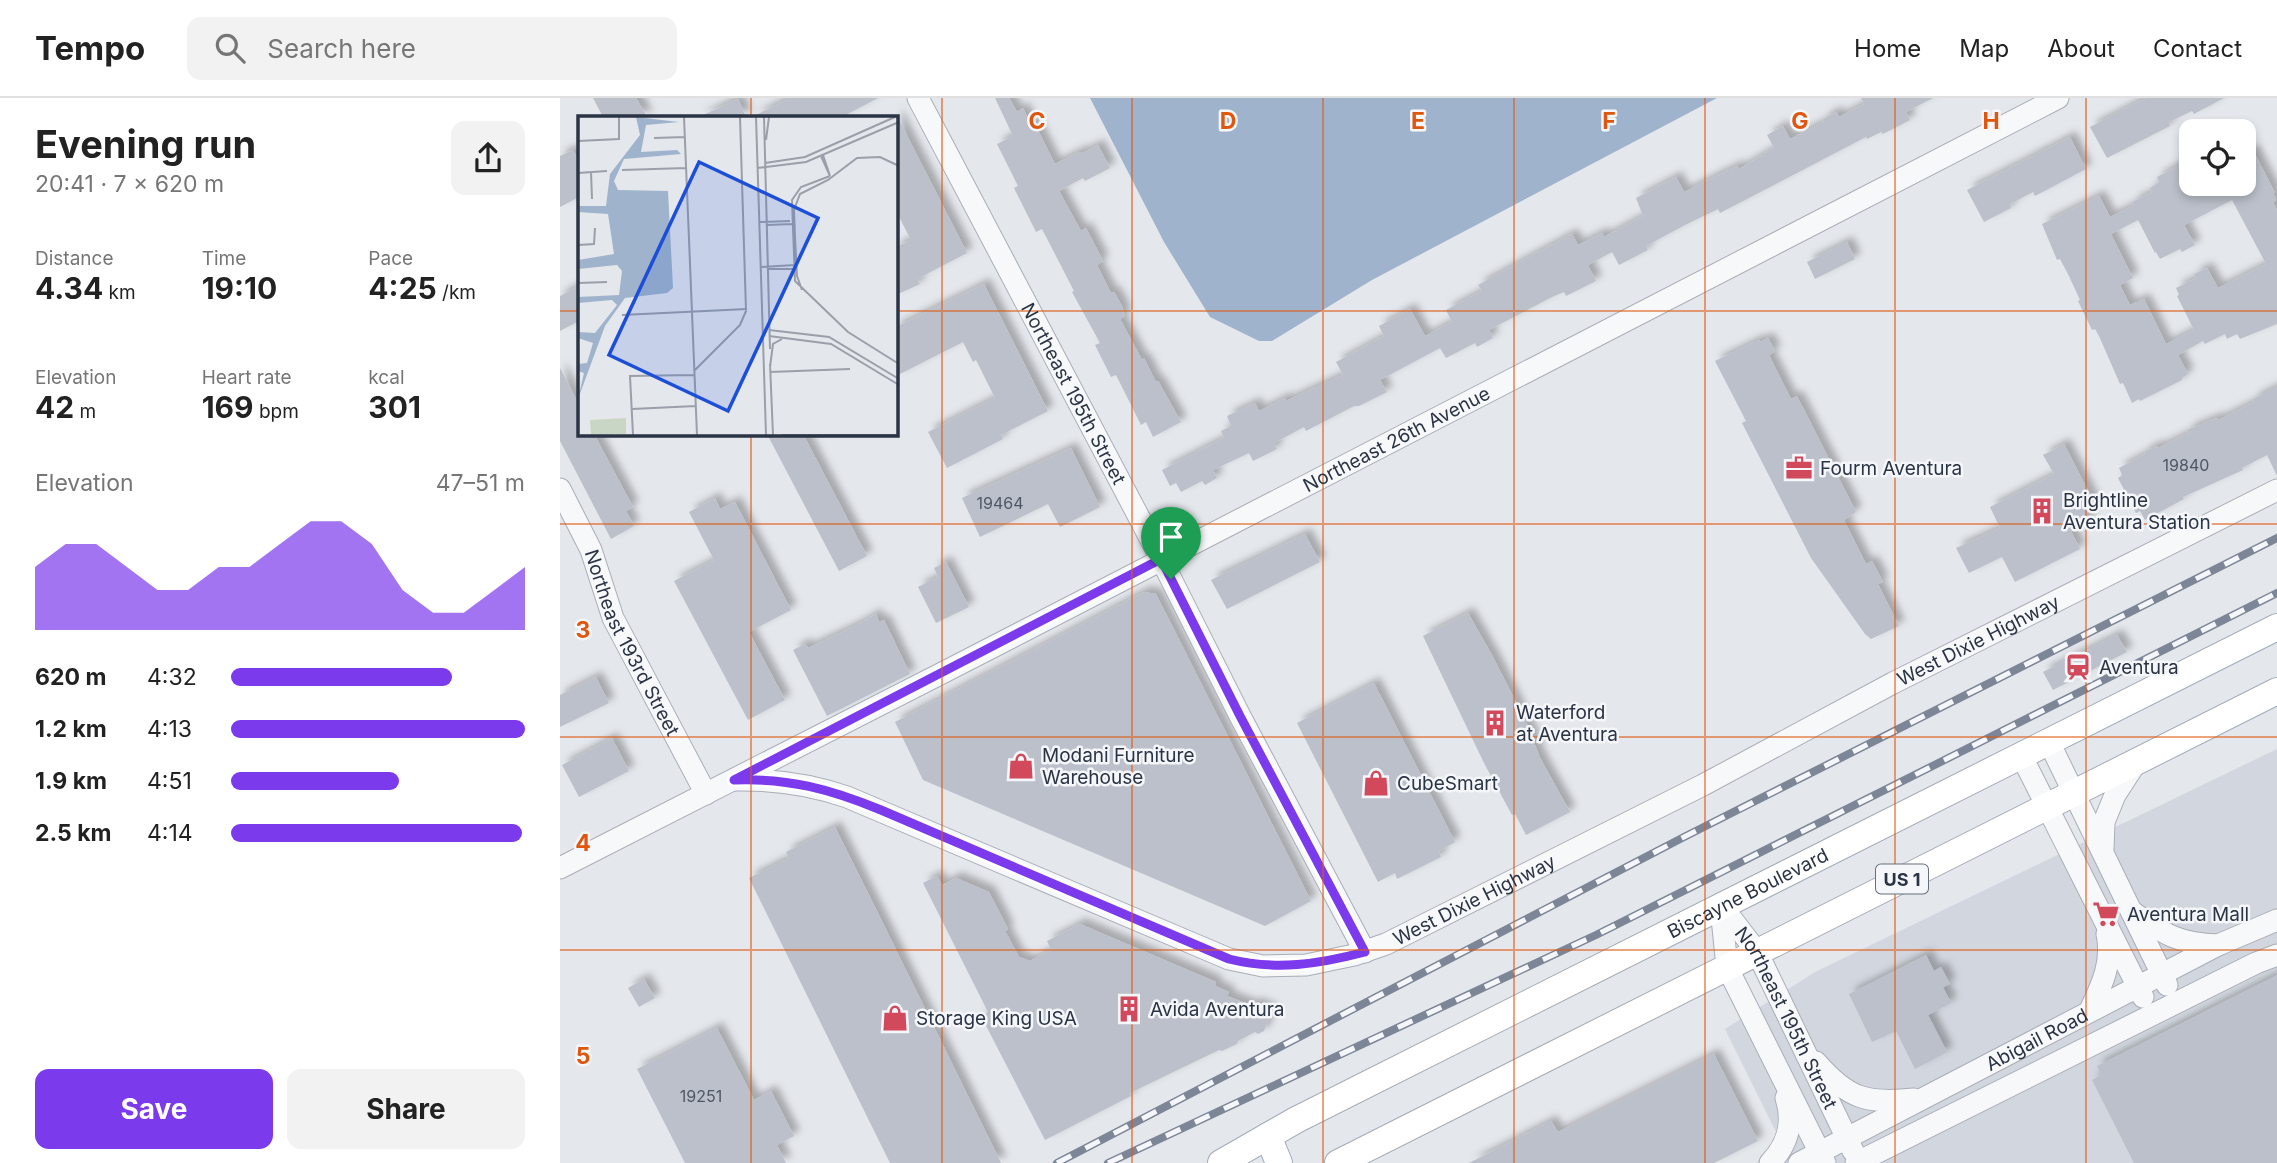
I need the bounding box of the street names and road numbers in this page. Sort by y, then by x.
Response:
street label: Northeast 195th Street [1017,299,1131,488]
street label: Northeast 26th Avenue [1299,381,1494,497]
street label: Northeast 193rd Street [580,544,686,738]
street label: West Dixie Highway [1893,590,2063,691]
street label: Biscayne Boulevard [1663,843,1832,943]
street label: West Dixie Highway [1389,849,1559,950]
road number: US 1 [1876,864,1928,894]
street label: Northeast 195th Street [1730,922,1842,1113]
street label: Abigail Road [1982,1003,2092,1075]

